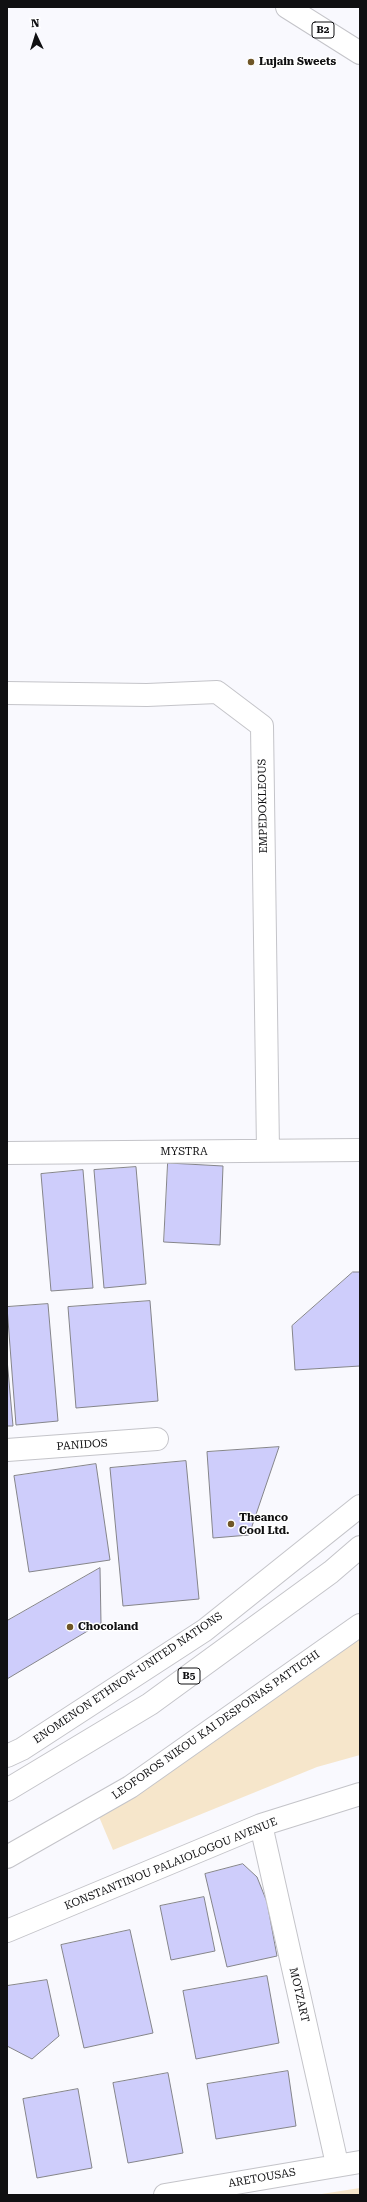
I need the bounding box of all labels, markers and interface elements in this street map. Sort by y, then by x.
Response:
north arrow [16,16,56,56]
text: N [30,17,40,30]
road number: B2 [312,22,334,38]
place label: Lujain Sweets [259,55,336,69]
marker: Lujain Sweets [246,57,256,67]
street label: EMPEDOKLEOUS [256,758,270,854]
street label: MYSTRA [160,1145,208,1159]
street label: PANIDOS [56,1437,108,1453]
place label: Theanco Cool Ltd. [239,1511,289,1537]
marker: Theanco Cool Ltd. [226,1519,236,1529]
street label: ENOMENON ETHNON-UNITED NATIONS [31,1610,225,1746]
place label: Chocoland [78,1620,138,1634]
marker: Chocoland [65,1622,75,1632]
street label: LEOFOROS NIKOU KAI DESPOINAS PATTICHI [110,1648,322,1802]
road number: B5 [178,1668,200,1684]
street label: KONSTANTINOU PALAIOLOGOU AVENUE [63,1815,279,1913]
street label: MOTZART [286,1966,312,2024]
street label: ARETOUSAS [227,2166,297,2190]

